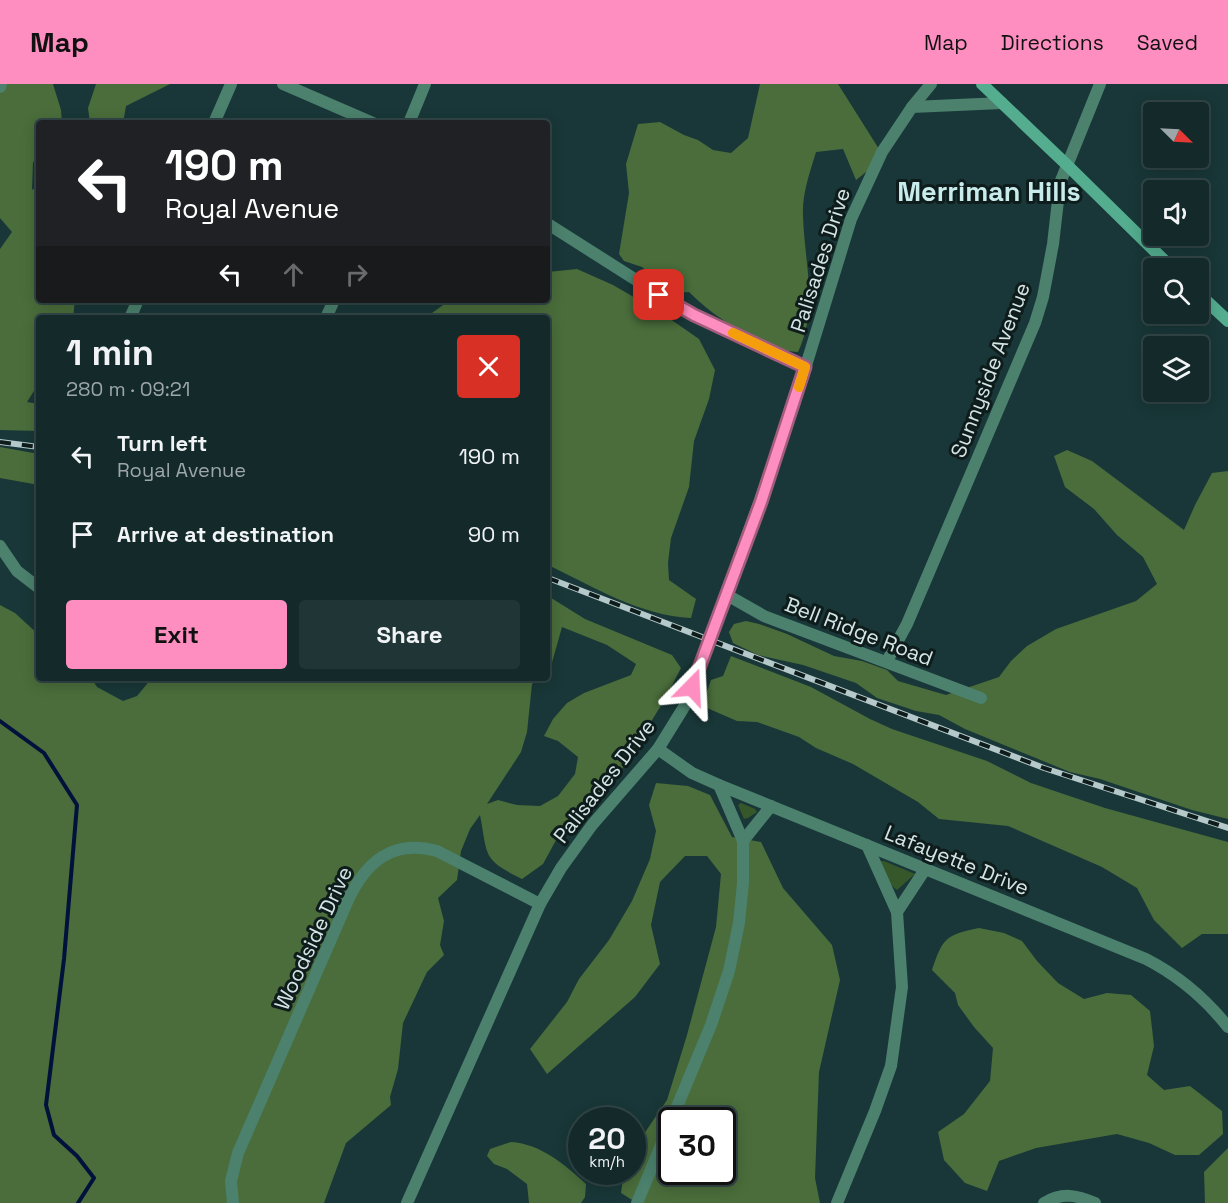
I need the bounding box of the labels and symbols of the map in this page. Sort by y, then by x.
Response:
north arrow [1143,102,1209,168]
district label: Merriman Hills [897,174,1081,209]
street label: Palisades Drive [784,184,856,336]
pin [633,269,684,320]
street label: Sunnyside Avenue [944,279,1036,461]
street label: Bell Ridge Road [781,590,937,672]
position arrow [660,655,724,719]
street label: Palisades Drive [547,713,661,849]
street label: Lafayette Drive [881,819,1033,901]
street label: Woodside Drive [268,862,358,1014]
speed limit sign: 30 [658,1107,736,1185]

